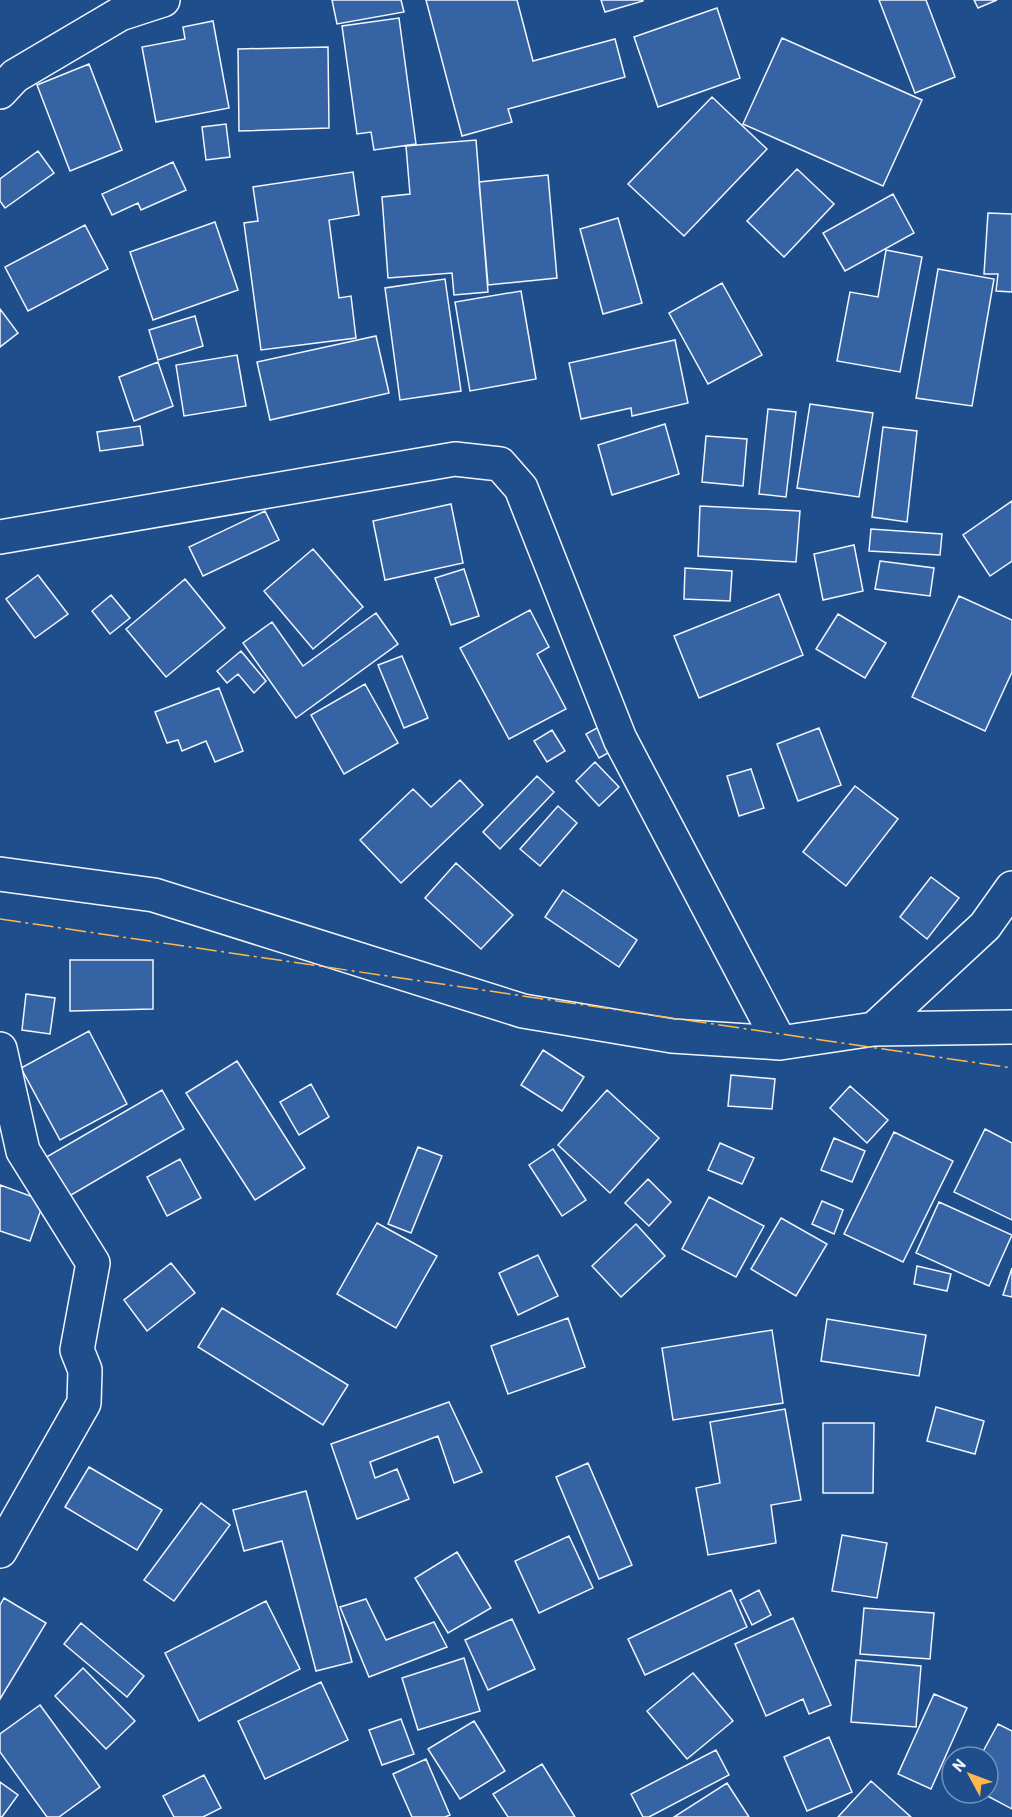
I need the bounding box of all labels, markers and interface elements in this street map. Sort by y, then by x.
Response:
north arrow [940,1745,1000,1805]
text: N [948,1755,969,1775]

